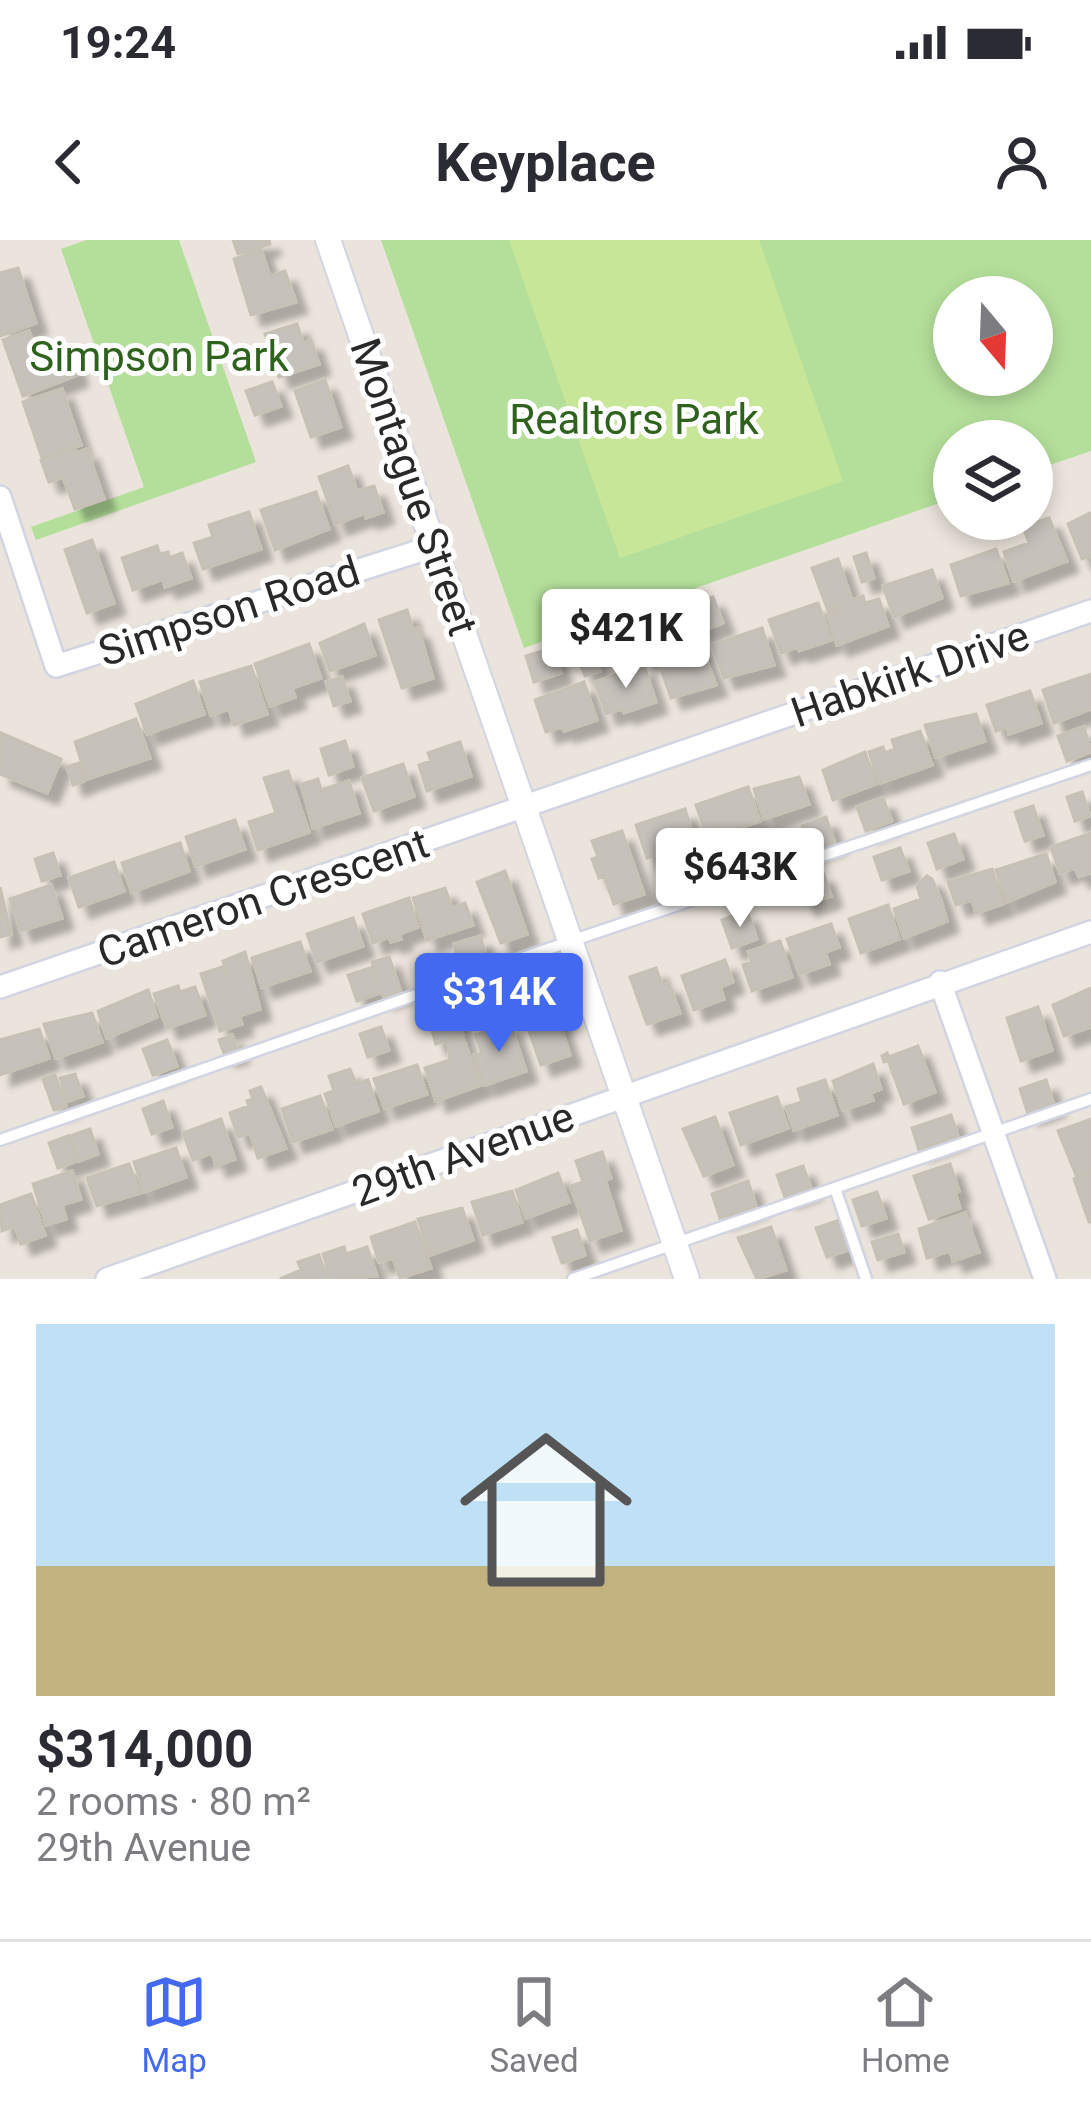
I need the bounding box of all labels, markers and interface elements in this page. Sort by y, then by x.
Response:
text: 19:24 [60,16,176,69]
icon: back [36,129,102,195]
icon: person [989,129,1055,195]
text: Keyplace [435,131,656,194]
north arrow [933,276,1053,396]
map controls [933,276,1053,540]
park label: Simpson Park [29,332,289,381]
street label: Montague Street [340,332,488,642]
park label: Realtors Park [509,395,759,444]
button: layers [933,420,1053,540]
street label: Simpson Road [92,546,366,676]
pin: $421K [542,589,710,691]
text: $421K [569,605,683,651]
street label: Habkirk Drive [785,610,1035,738]
street label: Cameron Crescent [91,818,435,978]
pin: $643K [656,828,824,930]
text: $643K [683,844,797,890]
pin: $314K [415,953,583,1055]
text: $314K [442,969,556,1015]
street label: 29th Avenue [346,1091,580,1217]
icon: home [438,1402,654,1618]
text: $314,000 [36,1720,253,1779]
text: 2 rooms · 80 m² [36,1779,311,1825]
text: 29th Avenue [36,1825,251,1871]
tab: Map [141,1969,207,2080]
tab: Saved [489,1969,579,2080]
tab: Home [861,1969,950,2080]

